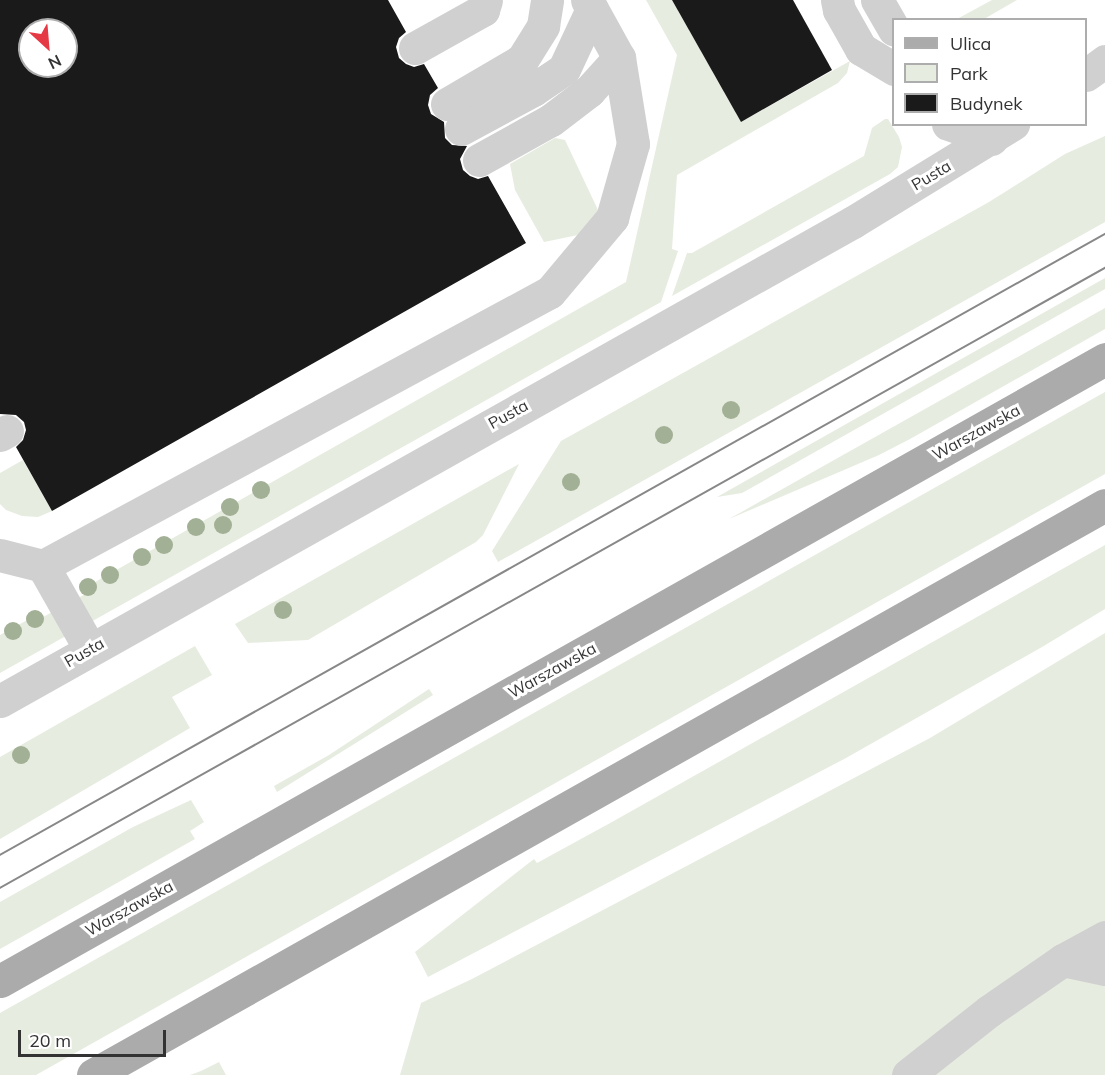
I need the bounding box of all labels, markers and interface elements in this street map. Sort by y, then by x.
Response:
north arrow [18,18,78,78]
legend [892,18,1087,126]
text: Ulica [950,32,991,55]
text: N [45,51,65,74]
text: Park [950,62,988,85]
text: Budynek [950,92,1023,115]
street label: Pusta [908,156,954,194]
street label: Pusta [485,395,531,433]
street label: Warszawska [929,400,1023,464]
street label: Pusta [61,633,107,671]
street label: Warszawska [505,638,599,702]
street label: Warszawska [82,876,176,940]
scale bar [21,1018,170,1056]
text: 20 m [29,1029,71,1052]

